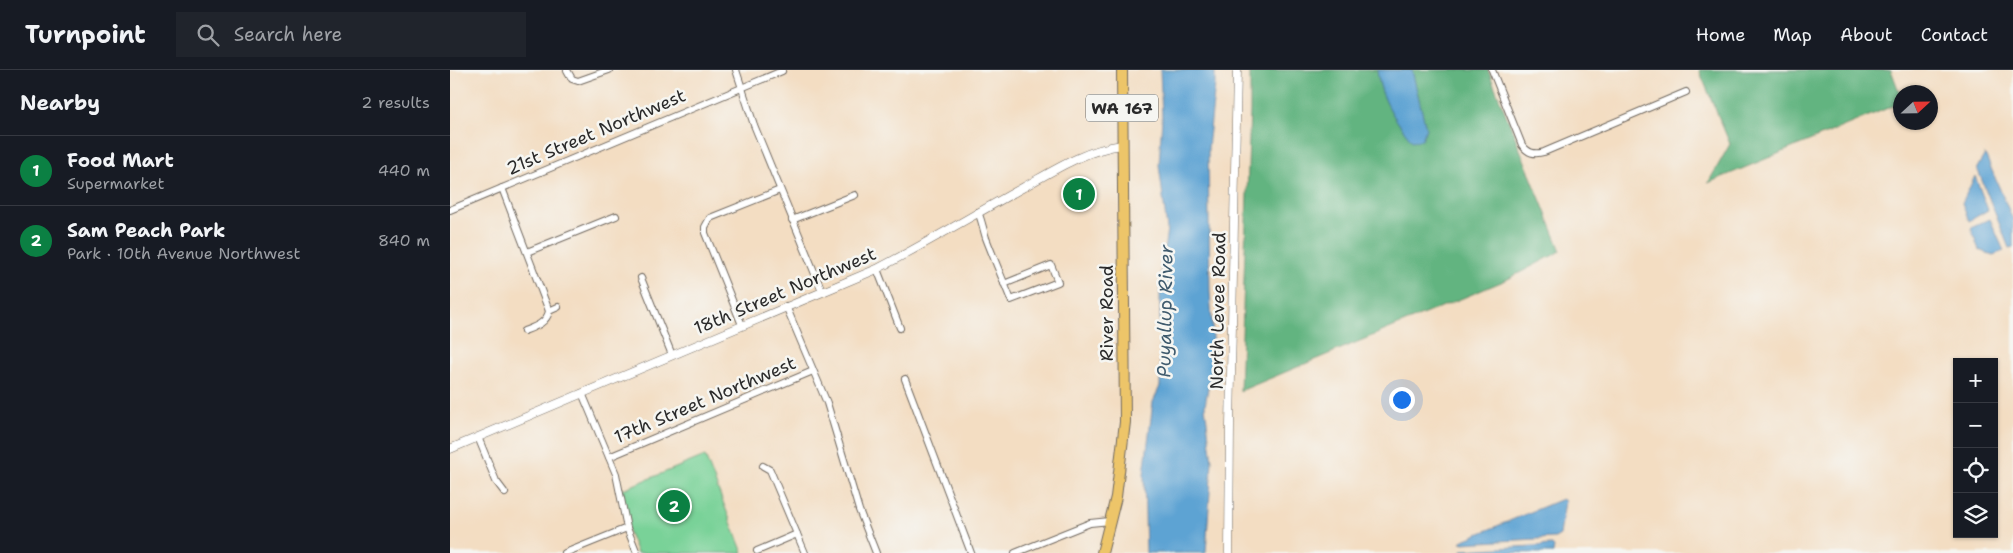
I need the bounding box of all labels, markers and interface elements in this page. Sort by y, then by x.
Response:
search box [176,12,526,57]
text: Turnpoint [25,19,146,51]
icon: search [194,21,222,49]
text: Search here [234,22,342,47]
text: Home [1696,23,1745,47]
text: Map [1773,23,1812,47]
text: About [1840,23,1893,47]
text: Contact [1921,23,1988,47]
street label: 21st Street Northwest [503,83,689,181]
north arrow [1893,85,1938,130]
text: Nearby [20,89,100,117]
text: 2 results [361,92,430,113]
road number: WA 167 [1086,94,1158,122]
text: Food Mart [67,148,174,173]
text: 1 [32,160,40,181]
text: 440 m [378,160,430,181]
text: Supermarket [67,173,164,194]
pin: 1 [1063,175,1095,213]
text: Sam Peach Park [67,218,225,243]
text: 2 [30,230,42,251]
text: 840 m [378,230,430,251]
street label: North Levee Road [1205,232,1231,390]
street label: 18th Street Northwest [690,242,880,340]
text: Park · 10th Avenue Northwest [67,243,300,264]
water label: Puyallup River [1151,243,1179,378]
street label: River Road [1095,265,1119,361]
street label: 17th Street Northwest [610,351,800,449]
map controls [1953,358,1998,538]
button: + [1953,358,1998,403]
your location [1389,387,1415,413]
button: − [1953,403,1998,448]
button: locate [1953,448,1998,493]
pin: 2 [658,487,690,525]
button: layers [1953,493,1998,538]

